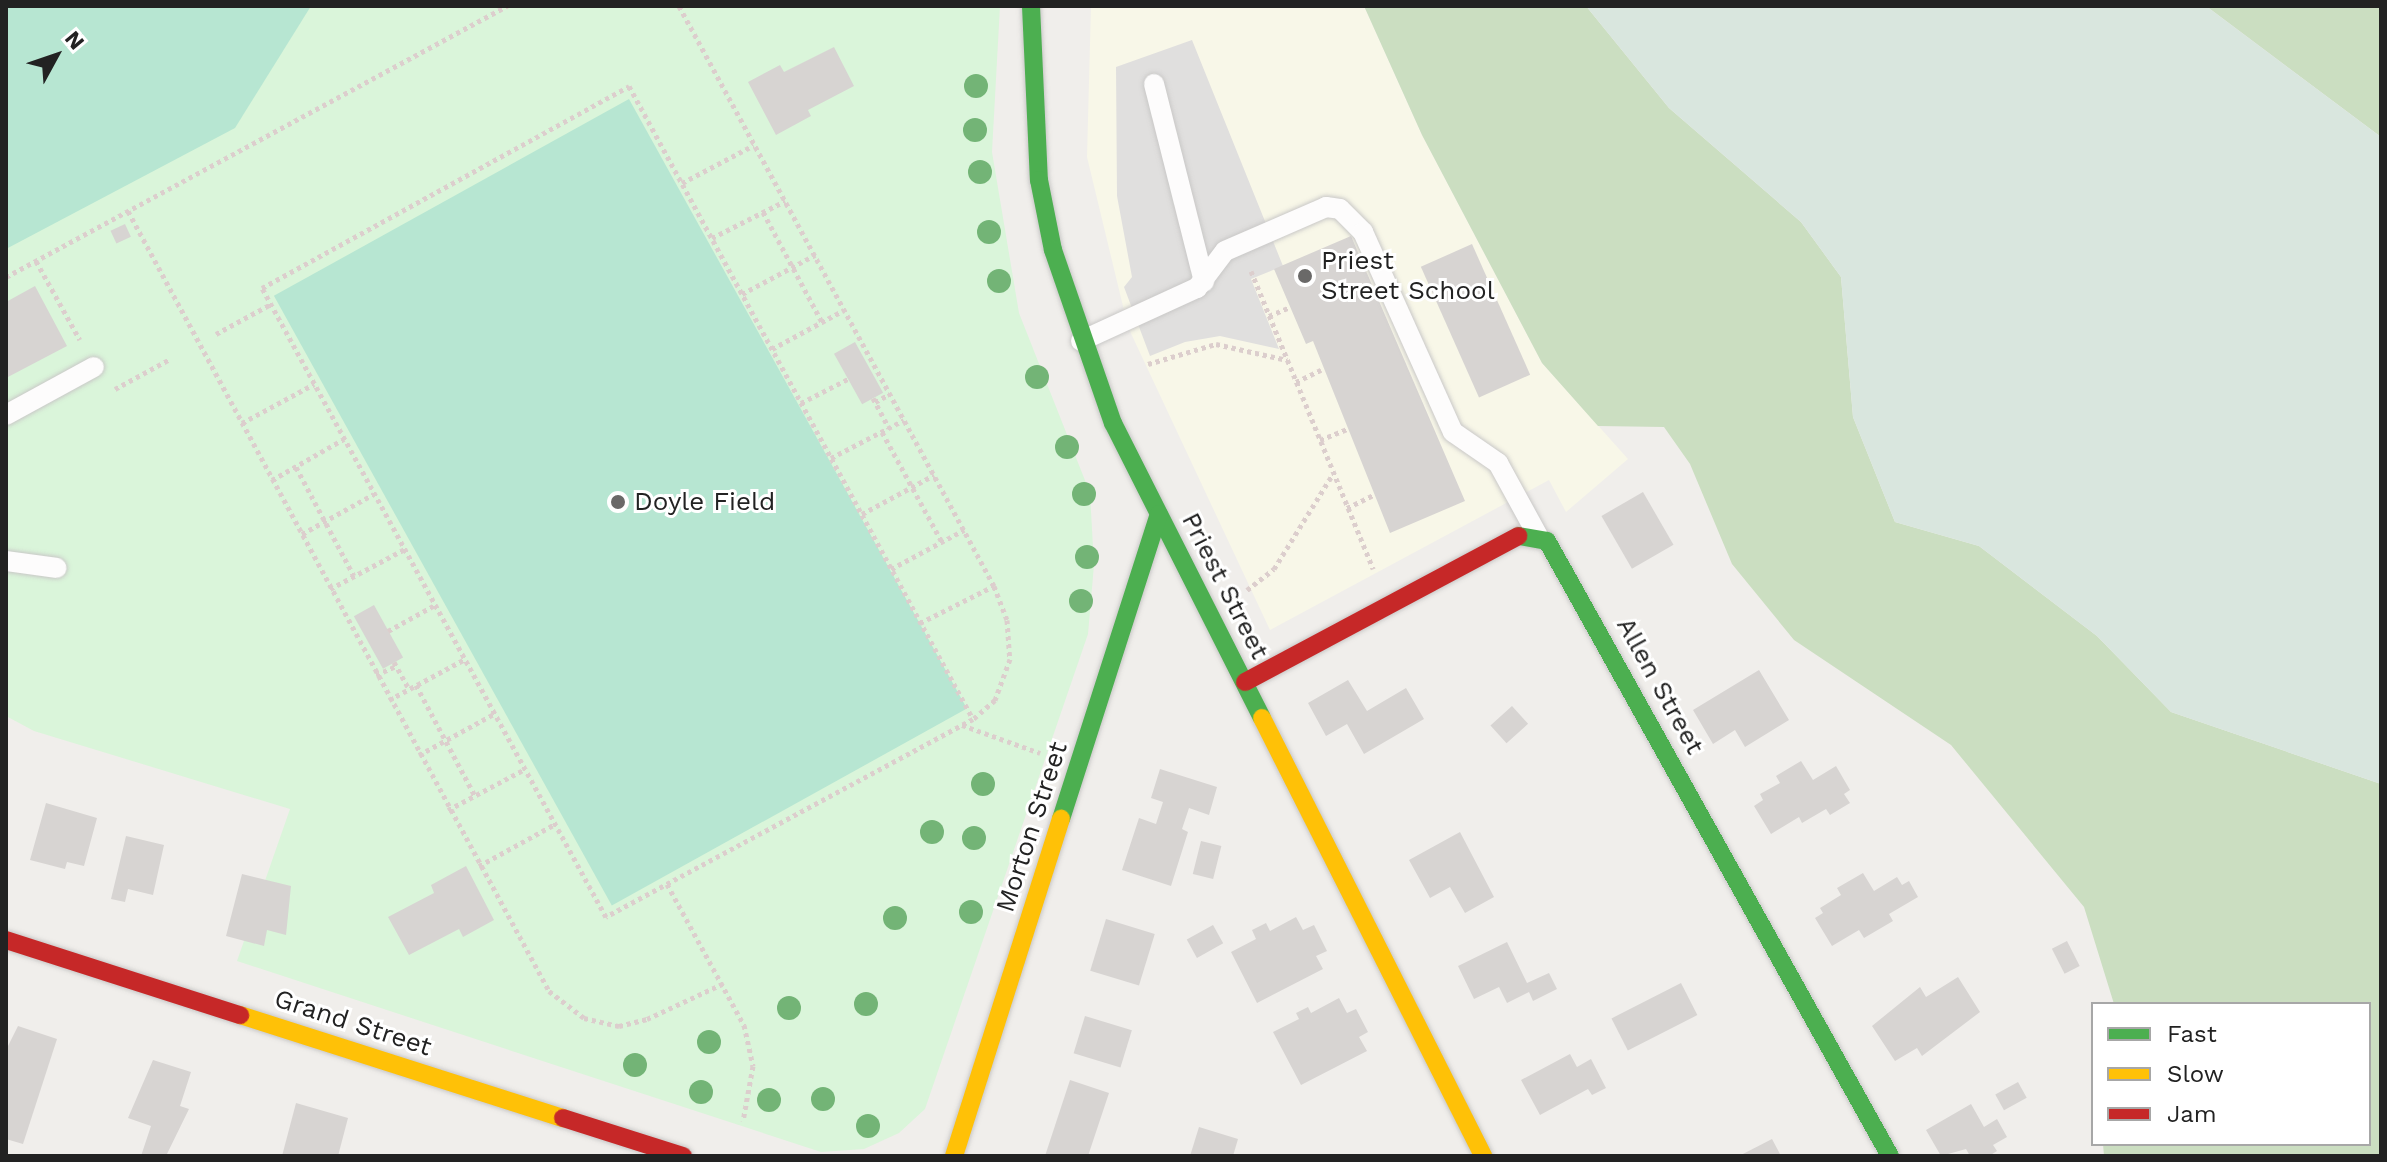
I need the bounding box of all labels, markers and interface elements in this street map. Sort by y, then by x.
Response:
north arrow [16,16,96,96]
text: N [60,26,90,55]
place label: Priest Street School [1321,245,1495,306]
marker: Priest Street School [1296,267,1314,285]
place label: Doyle Field [634,486,775,518]
marker: Doyle Field [609,493,627,511]
street label: Priest Street [1175,508,1275,664]
street label: Allen Street [1610,612,1710,760]
street label: Morton Street [990,738,1074,916]
street label: Grand Street [271,983,435,1063]
legend [2091,1002,2371,1146]
text: Fast [2167,1020,2217,1048]
text: Slow [2167,1060,2224,1088]
text: Jam [2167,1100,2217,1128]

